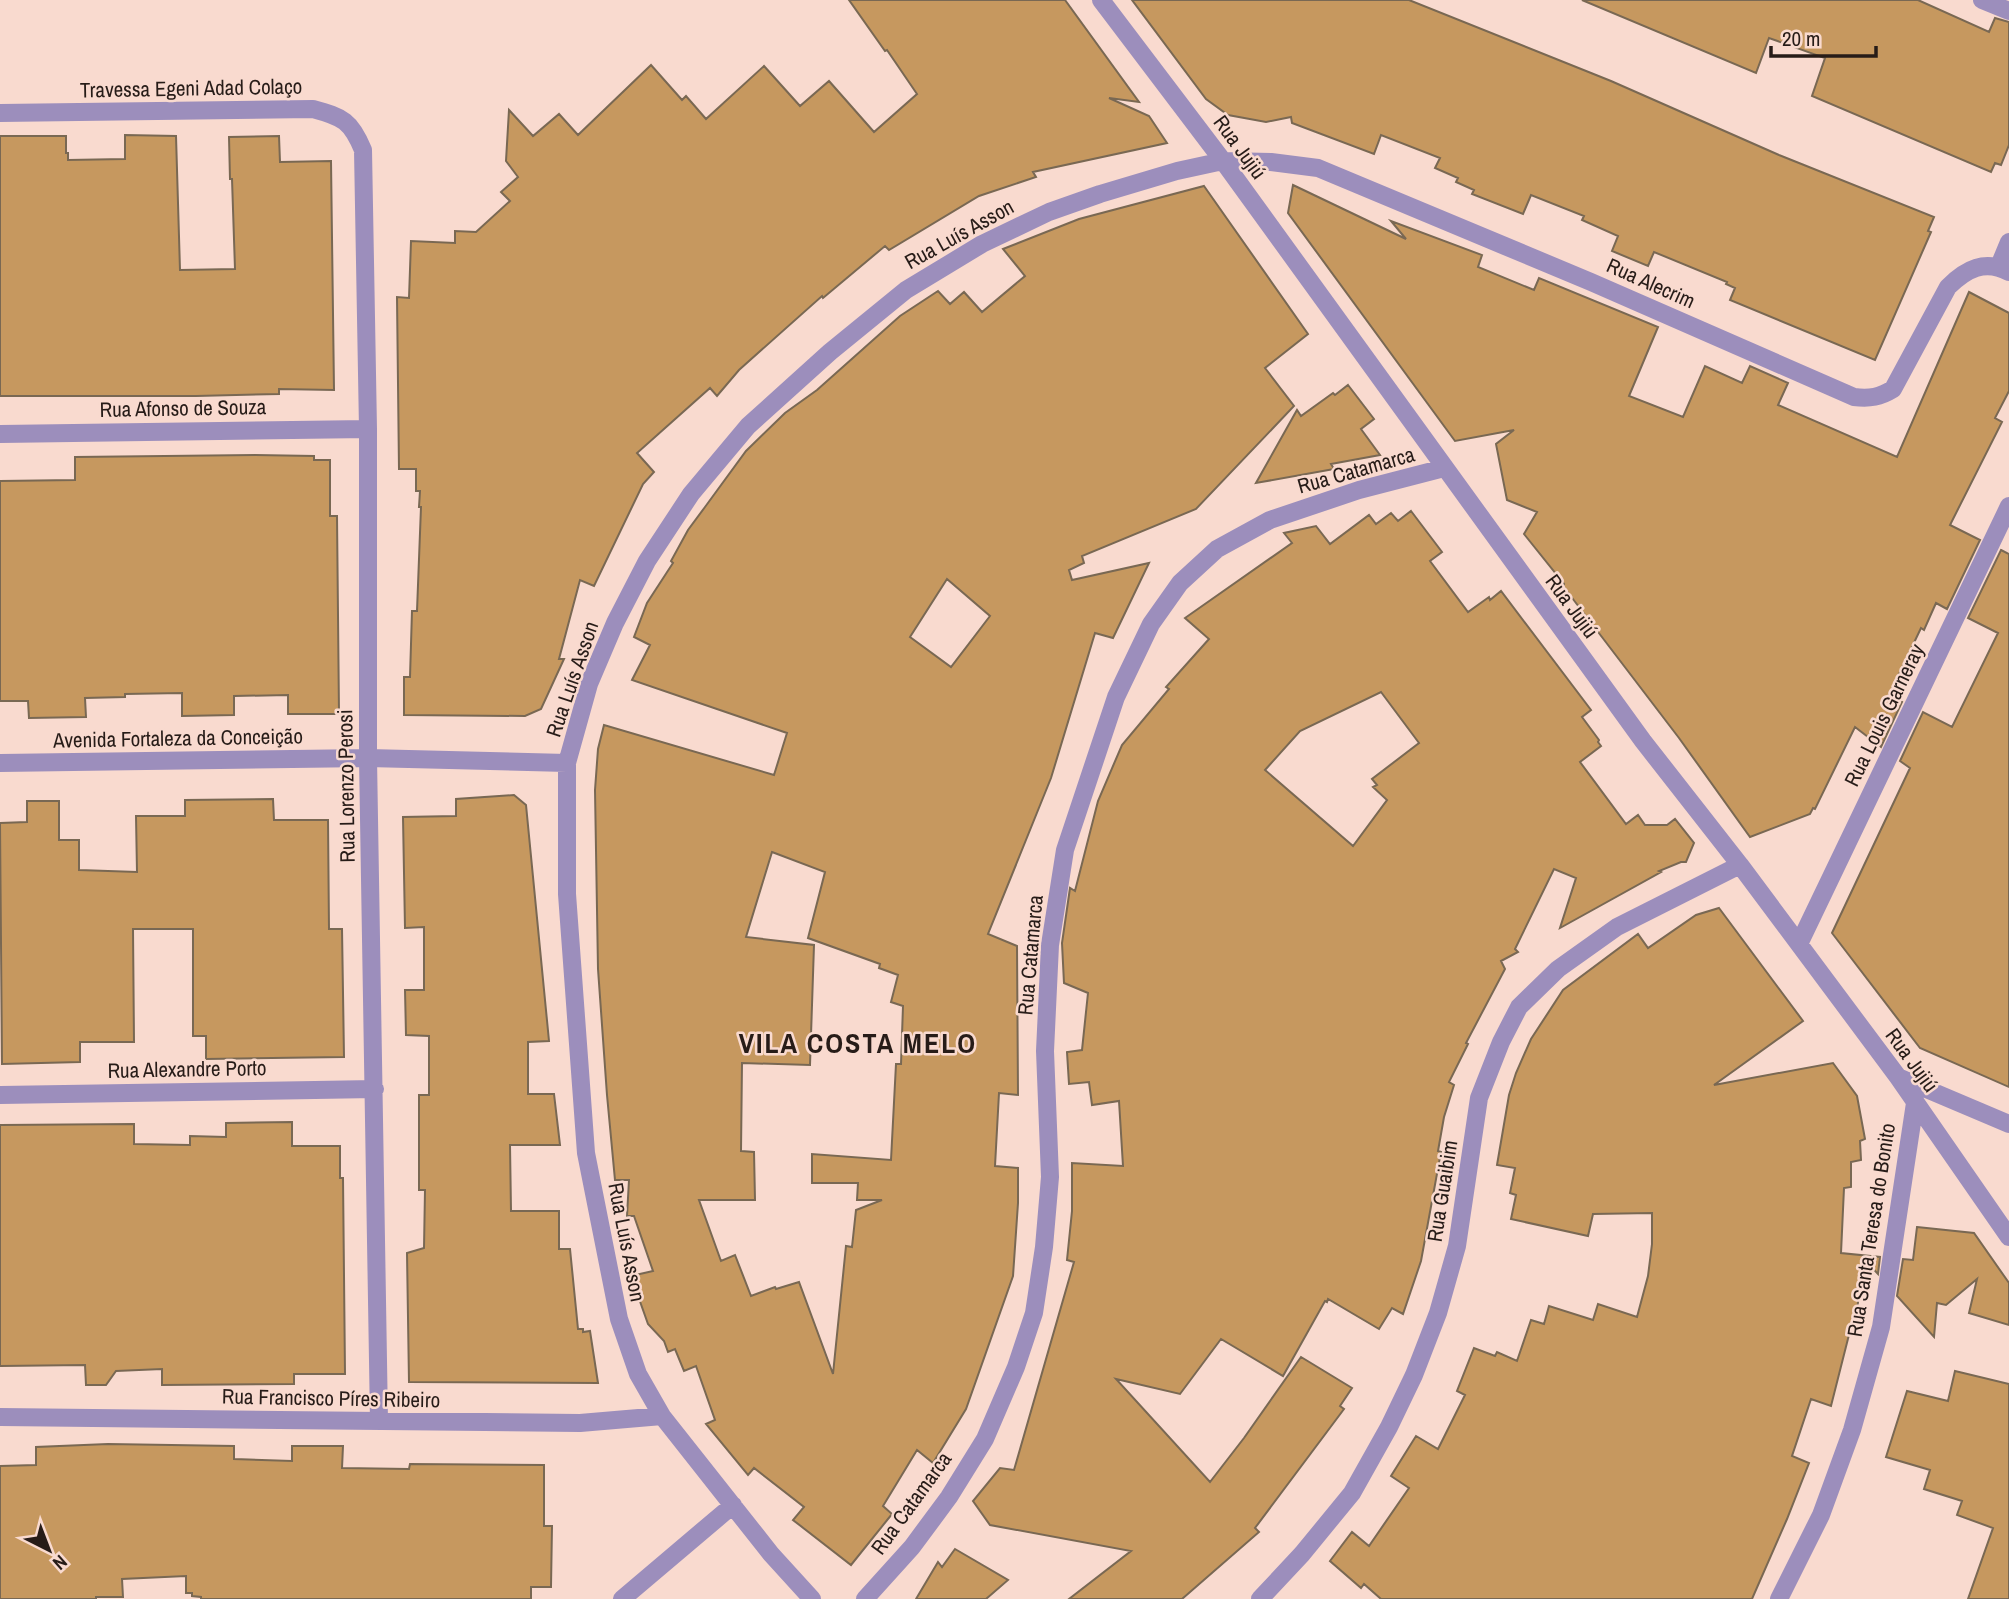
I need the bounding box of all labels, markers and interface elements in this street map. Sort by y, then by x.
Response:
scale bar [1771,14,1876,58]
text: 20 m [1782,24,1820,53]
street label: Travessa Egeni Adad Colaço [80,72,302,104]
street label: Rua Jujiú [1207,109,1273,185]
street label: Rua Luís Asson [899,192,1019,276]
street label: Rua Alecrim [1602,251,1700,315]
street label: Rua Afonso de Souza [99,392,267,424]
street label: Rua Catamarca [1294,439,1418,501]
street label: Rua Jujiú [1539,568,1605,644]
street label: Rua Luís Asson [539,617,605,741]
street label: Rua Louis Garneray [1837,639,1931,791]
street label: Rua Lorenzo Perosi [330,709,362,863]
street label: Avenida Fortaleza da Conceição [52,721,303,755]
street label: Rua Catamarca [1010,893,1050,1016]
street label: Rua Jujiú [1879,1022,1945,1098]
district label: VILA COSTA MELO [739,1024,977,1062]
street label: Rua Alexandre Porto [107,1053,267,1085]
street label: Rua Santa Teresa do Bonito [1840,1121,1902,1339]
street label: Rua Guaibim [1420,1138,1464,1244]
street label: Rua Luís Asson [601,1180,653,1304]
street label: Rua Francisco Píres Ribeiro [222,1382,440,1414]
street label: Rua Catamarca [864,1445,958,1560]
north arrow [14,1515,84,1585]
text: N [47,1549,73,1576]

